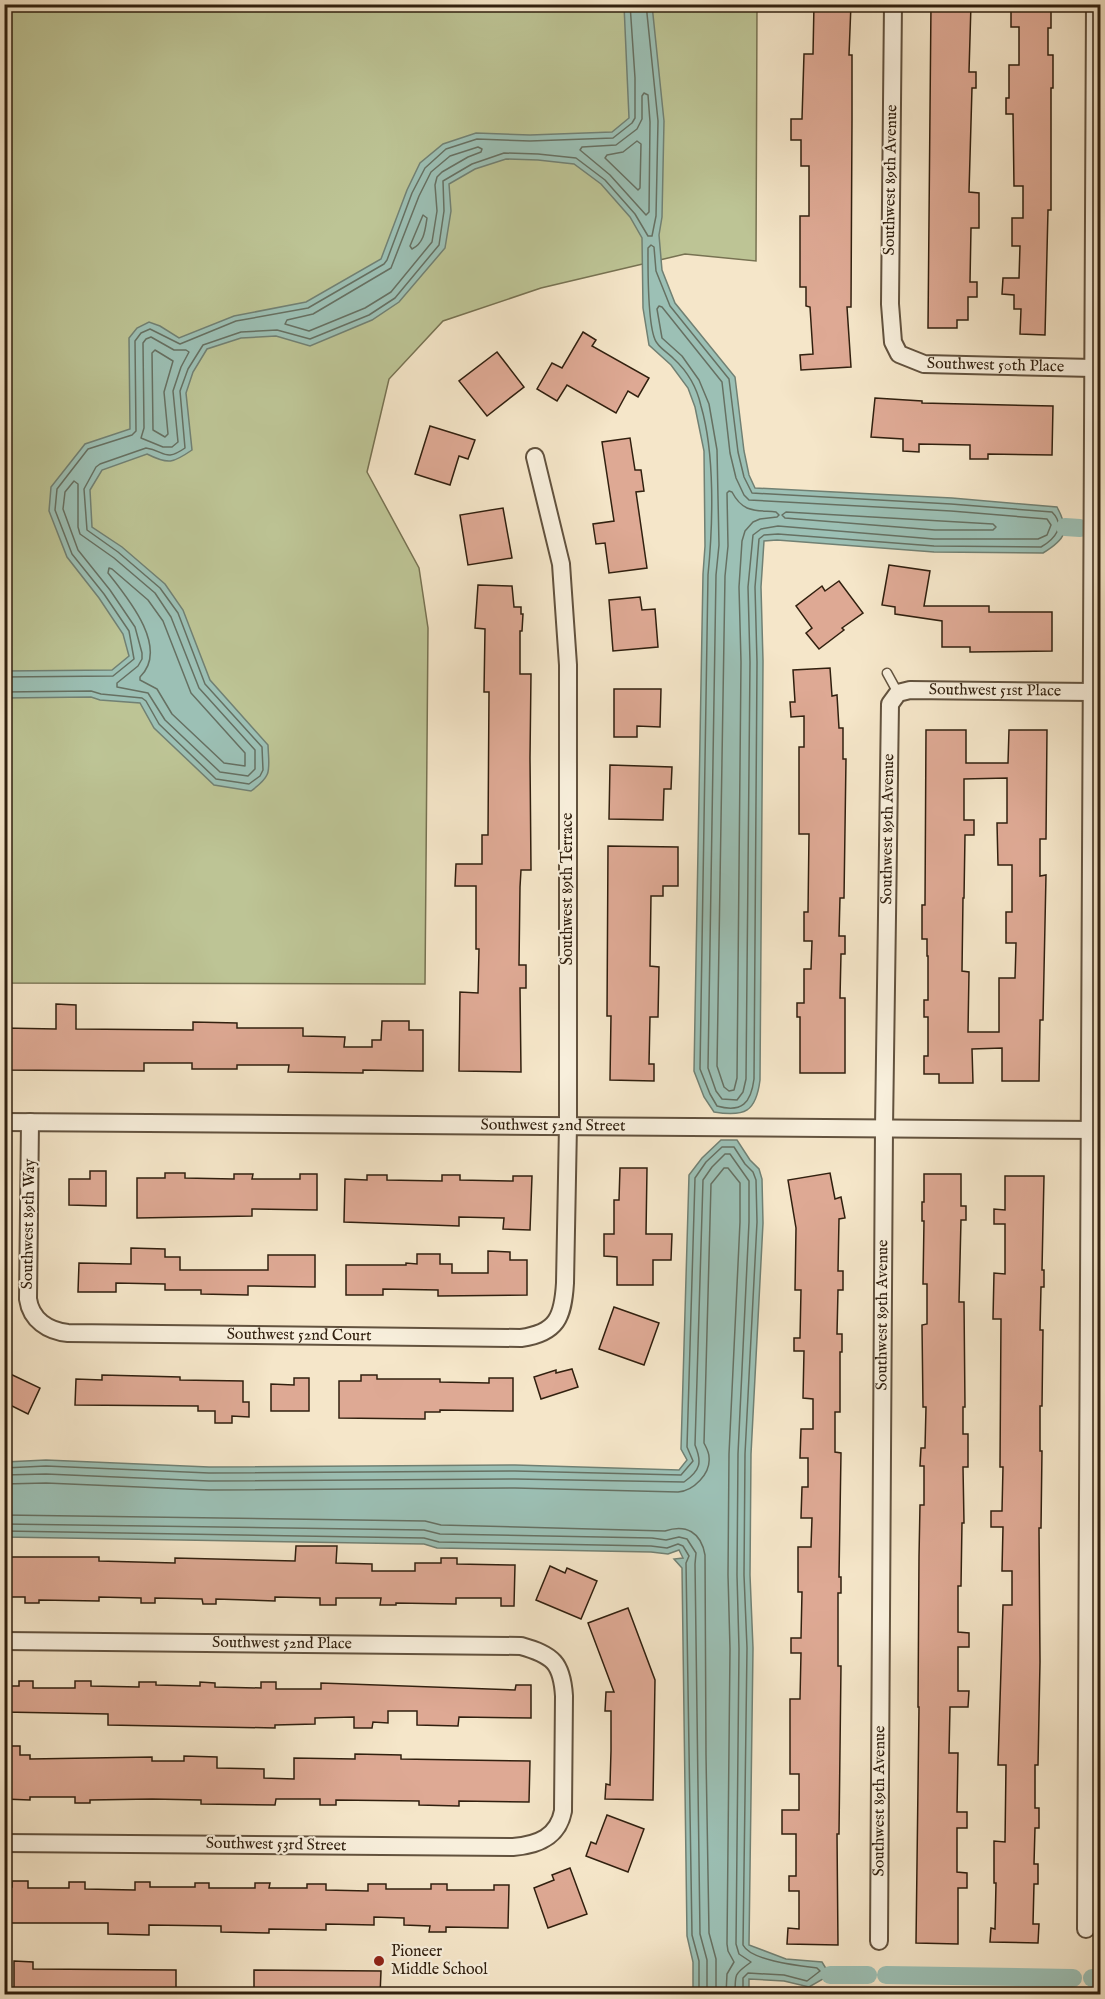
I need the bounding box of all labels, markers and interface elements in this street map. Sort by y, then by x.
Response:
street label: Southwest 89th Avenue [880,104,902,256]
street label: Southwest 50th Place [927,354,1064,377]
street label: Southwest 51st Place [929,680,1061,702]
street label: Southwest 89th Avenue [877,753,899,905]
street label: Southwest 89th Terrace [558,813,578,965]
street label: Southwest 52nd Street [480,1115,626,1137]
street label: Southwest 89th Way [18,1158,40,1290]
street label: Southwest 89th Avenue [872,1239,893,1391]
street label: Southwest 52nd Court [227,1325,372,1346]
street label: Southwest 52nd Place [212,1633,352,1654]
street label: Southwest 89th Avenue [869,1725,890,1877]
street label: Southwest 53rd Street [206,1834,347,1856]
place label: Pioneer Middle School [391,1942,488,1980]
marker: Pioneer Middle School [372,1954,386,1968]

